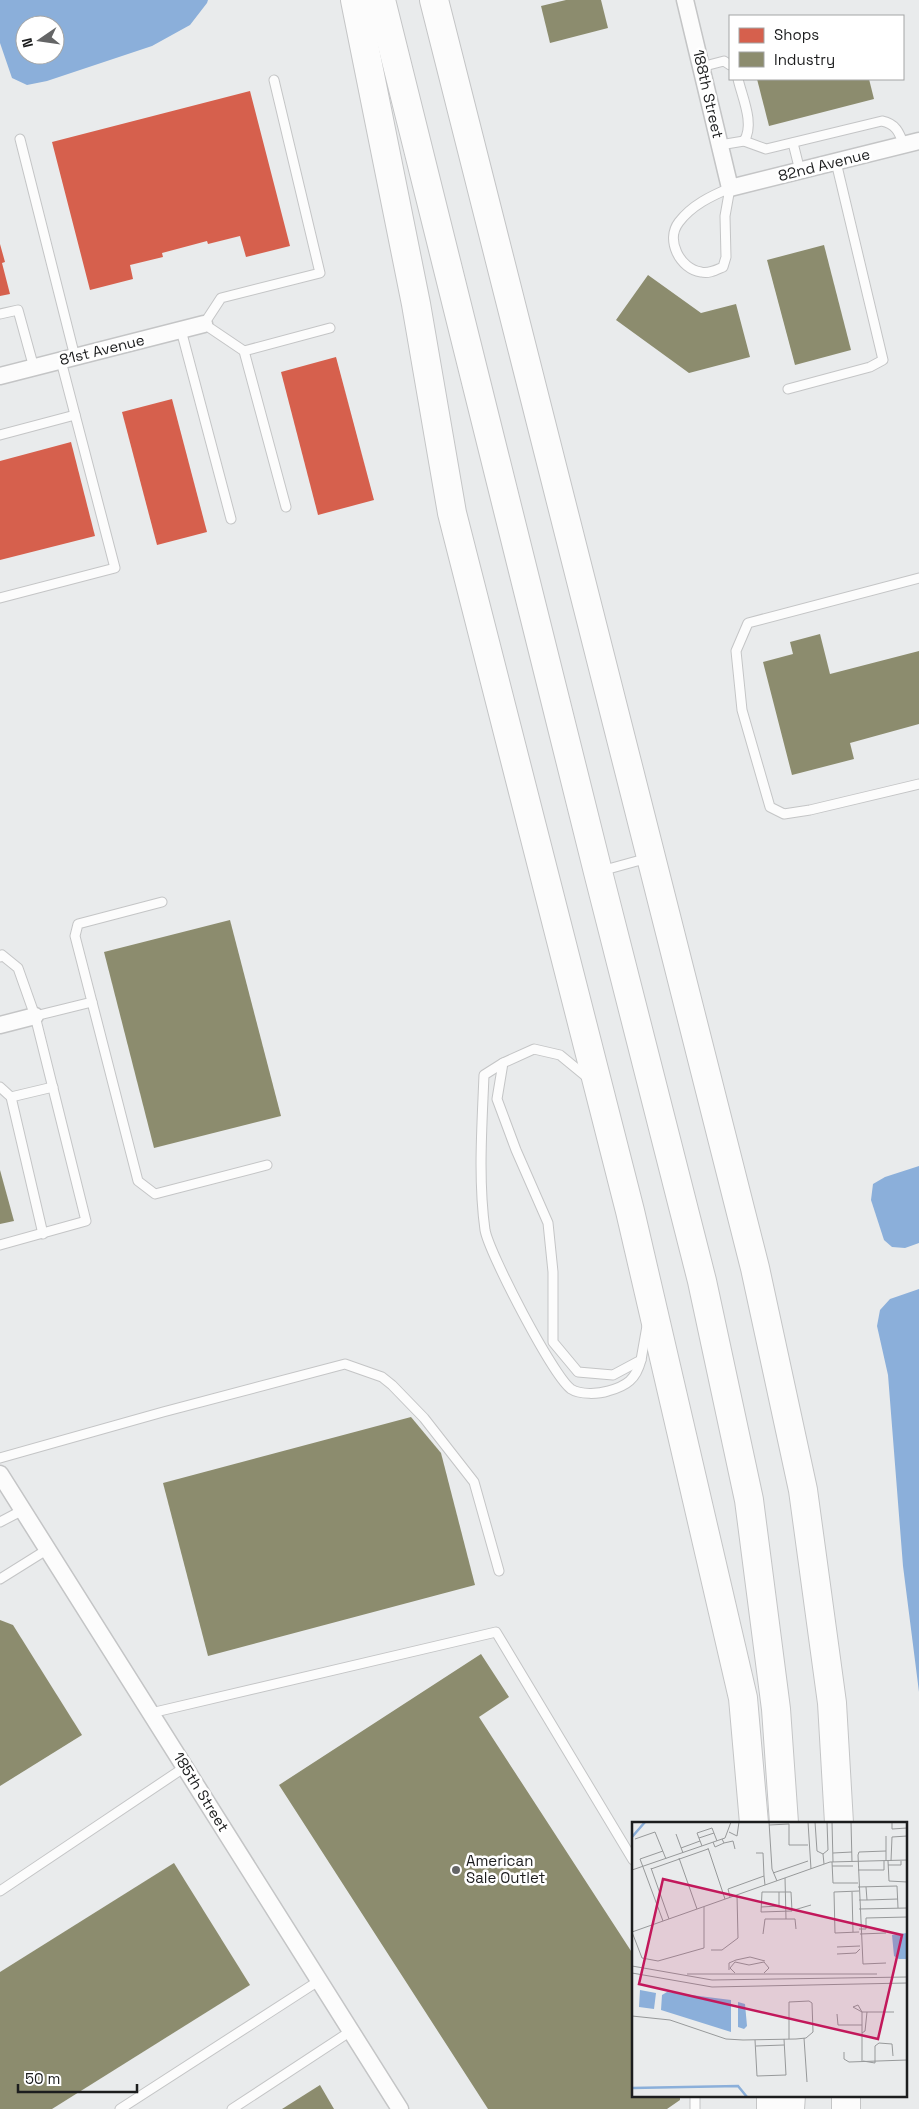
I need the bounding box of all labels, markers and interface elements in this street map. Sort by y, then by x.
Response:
north arrow [15,15,65,65]
legend [729,15,904,80]
text: Shops [774,25,819,44]
text: N [18,36,37,50]
street label: 188th Street [689,48,728,140]
text: Industry [774,50,835,69]
street label: 82nd Avenue [776,144,872,185]
street label: 81st Avenue [57,330,146,369]
street label: 185th Street [169,1748,233,1835]
inset map [632,1822,906,2096]
place label: American Sale Outlet [466,1851,546,1887]
marker: American Sale Outlet [450,1864,462,1876]
scale bar [18,2062,136,2094]
text: 50 m [25,2069,60,2088]

